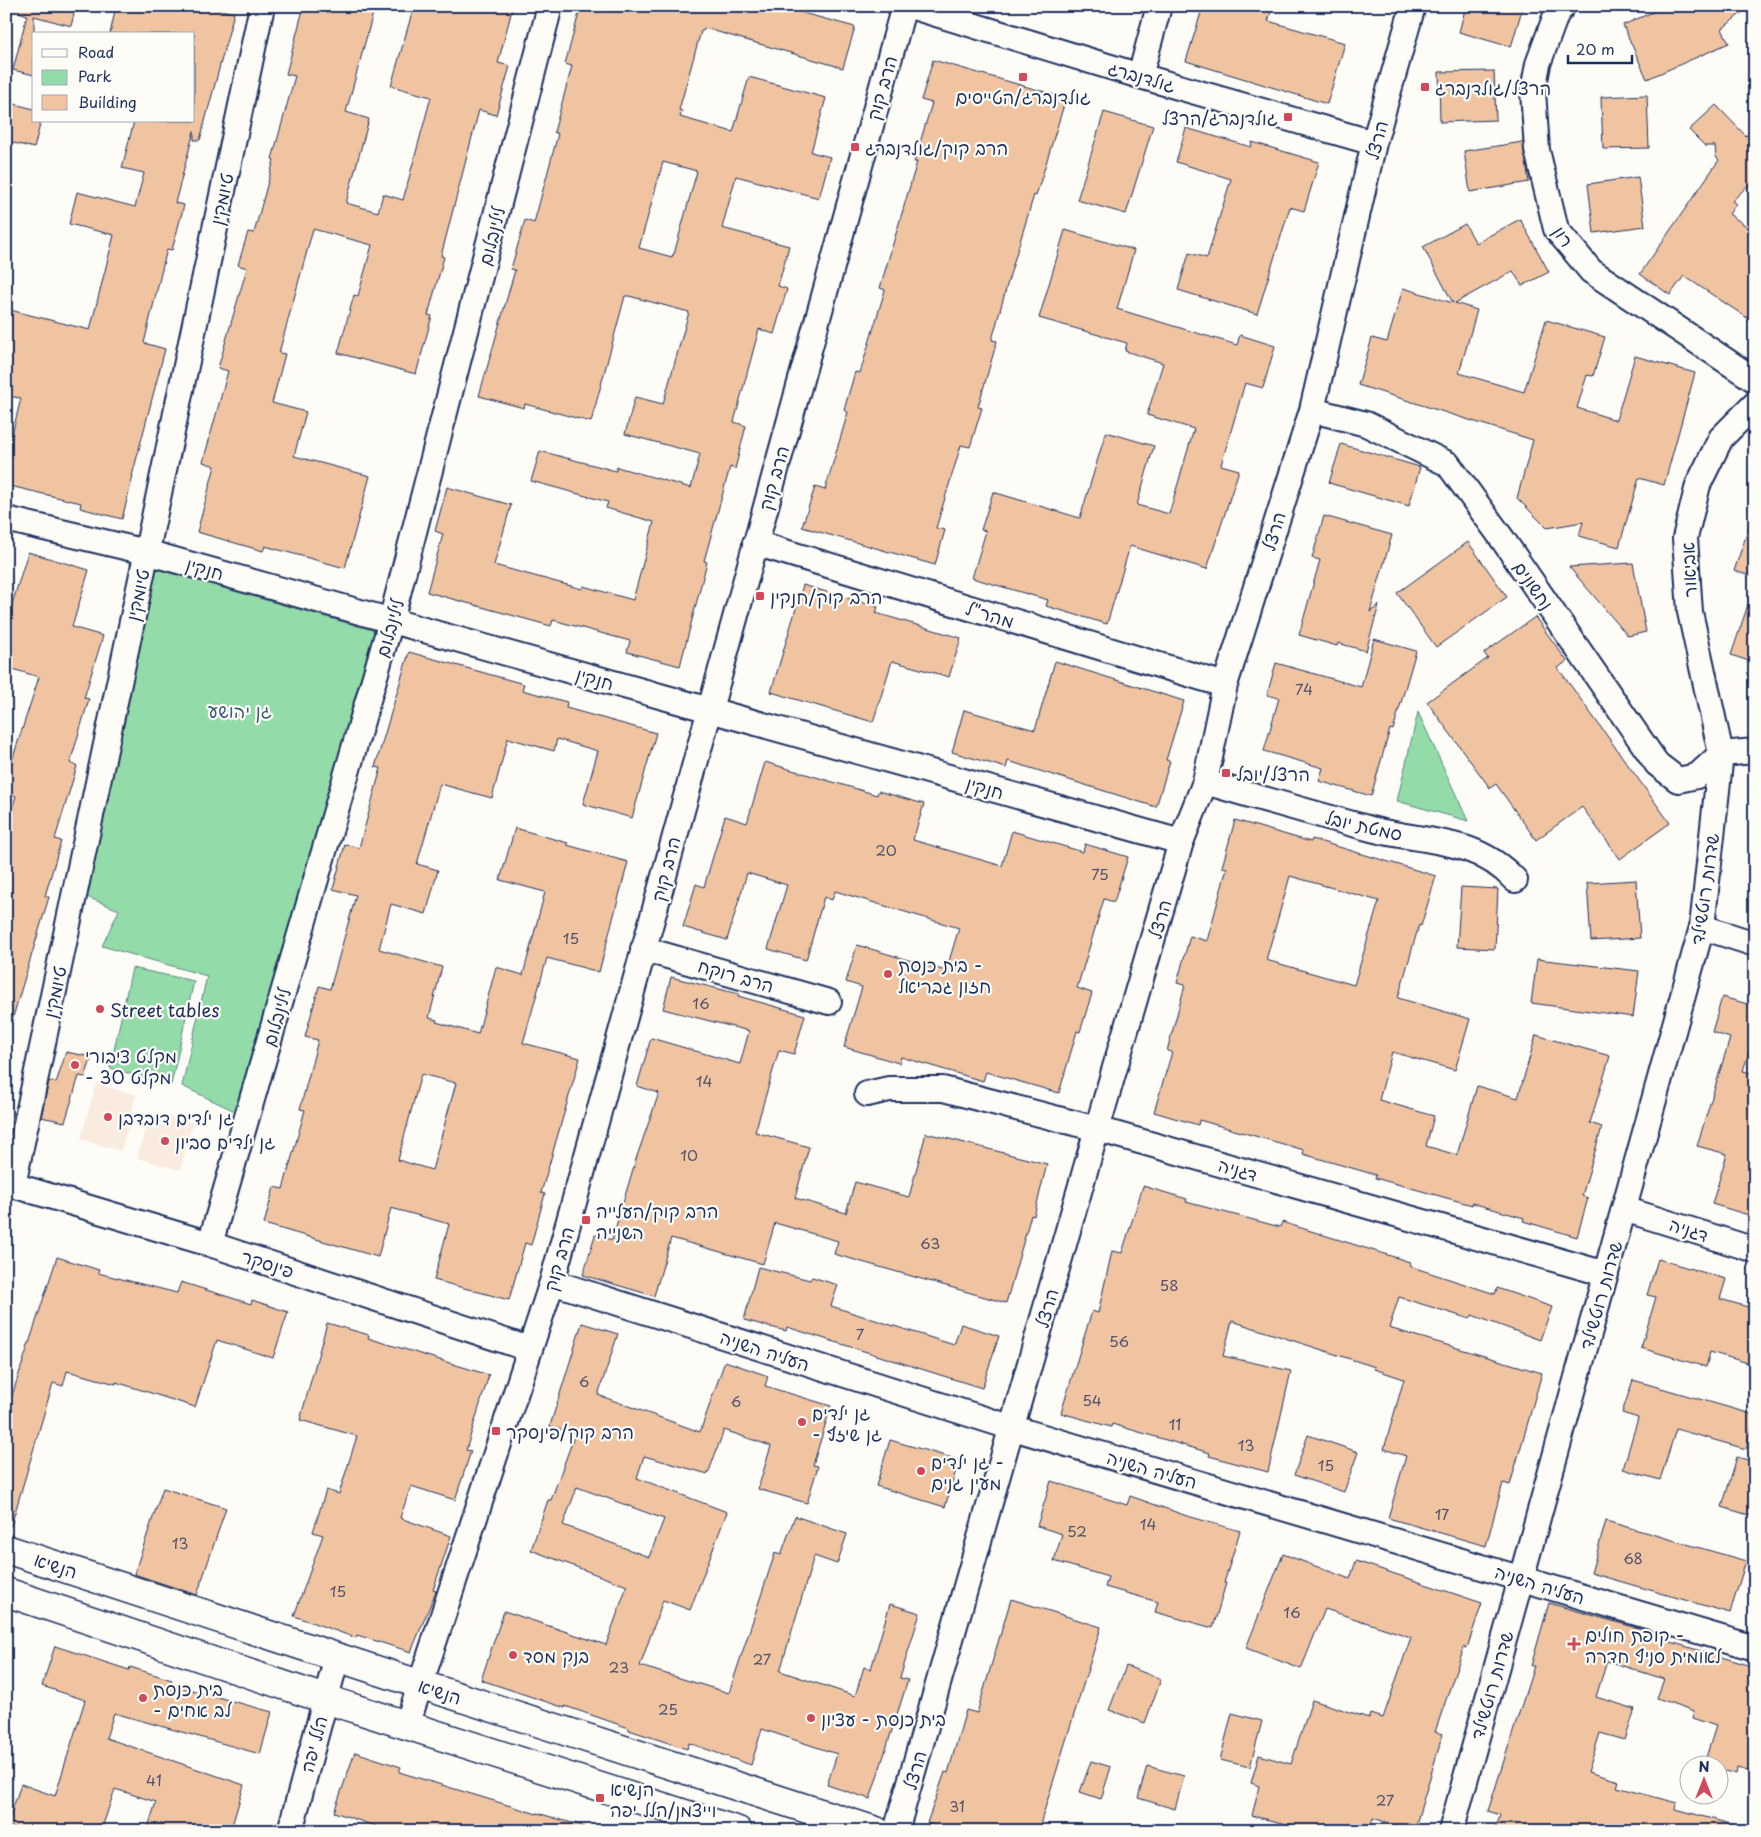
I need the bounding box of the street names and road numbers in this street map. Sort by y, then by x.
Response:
street label: הרב קוק [859,52,903,124]
street label: גולדנברג [1105,53,1179,99]
street label: הרצל [1358,117,1394,163]
street label: טיומקין [202,170,240,228]
street label: לילינבלום [471,203,511,268]
street label: רון [1547,220,1581,252]
street label: הרב קוק [751,442,795,514]
street label: הרצל [1254,508,1292,554]
street label: אביאור [1673,541,1703,598]
street label: חנקין [183,550,227,586]
street label: נחשונים [1507,555,1561,615]
street label: טיומקין [118,566,156,624]
street label: מהר"ל [962,594,1018,634]
street label: לילינבלום [368,595,410,660]
street label: חנקין [573,660,617,696]
street label: חנקין [963,769,1007,805]
street label: סמטת יובל [1323,803,1405,847]
street label: שדרות רוטשילד [1683,831,1725,947]
street label: הרב קוק [643,833,687,905]
street label: הרצל [1141,896,1177,942]
street label: הרב רוקח [695,951,777,999]
street label: טיומקין [35,963,73,1021]
street label: לילינבלום [255,984,297,1049]
street label: דגניה [1215,1151,1261,1187]
street label: דגניה [1666,1210,1712,1248]
street label: הרב קוק [536,1223,580,1295]
street label: שדרות רוטשילד [1572,1237,1628,1353]
street label: פינסקר [238,1242,298,1284]
street label: הרצל [1028,1285,1064,1331]
street label: העליה השניה [717,1323,813,1377]
street label: העליה השניה [1104,1443,1200,1495]
street label: הנשיא [31,1545,81,1585]
street label: העליה השניה [1492,1557,1588,1611]
street label: שדרות רוטשילד [1463,1627,1519,1743]
street label: הנשיא [415,1671,465,1711]
street label: הלל יפה [292,1713,334,1775]
street label: הרצל [896,1747,932,1793]

